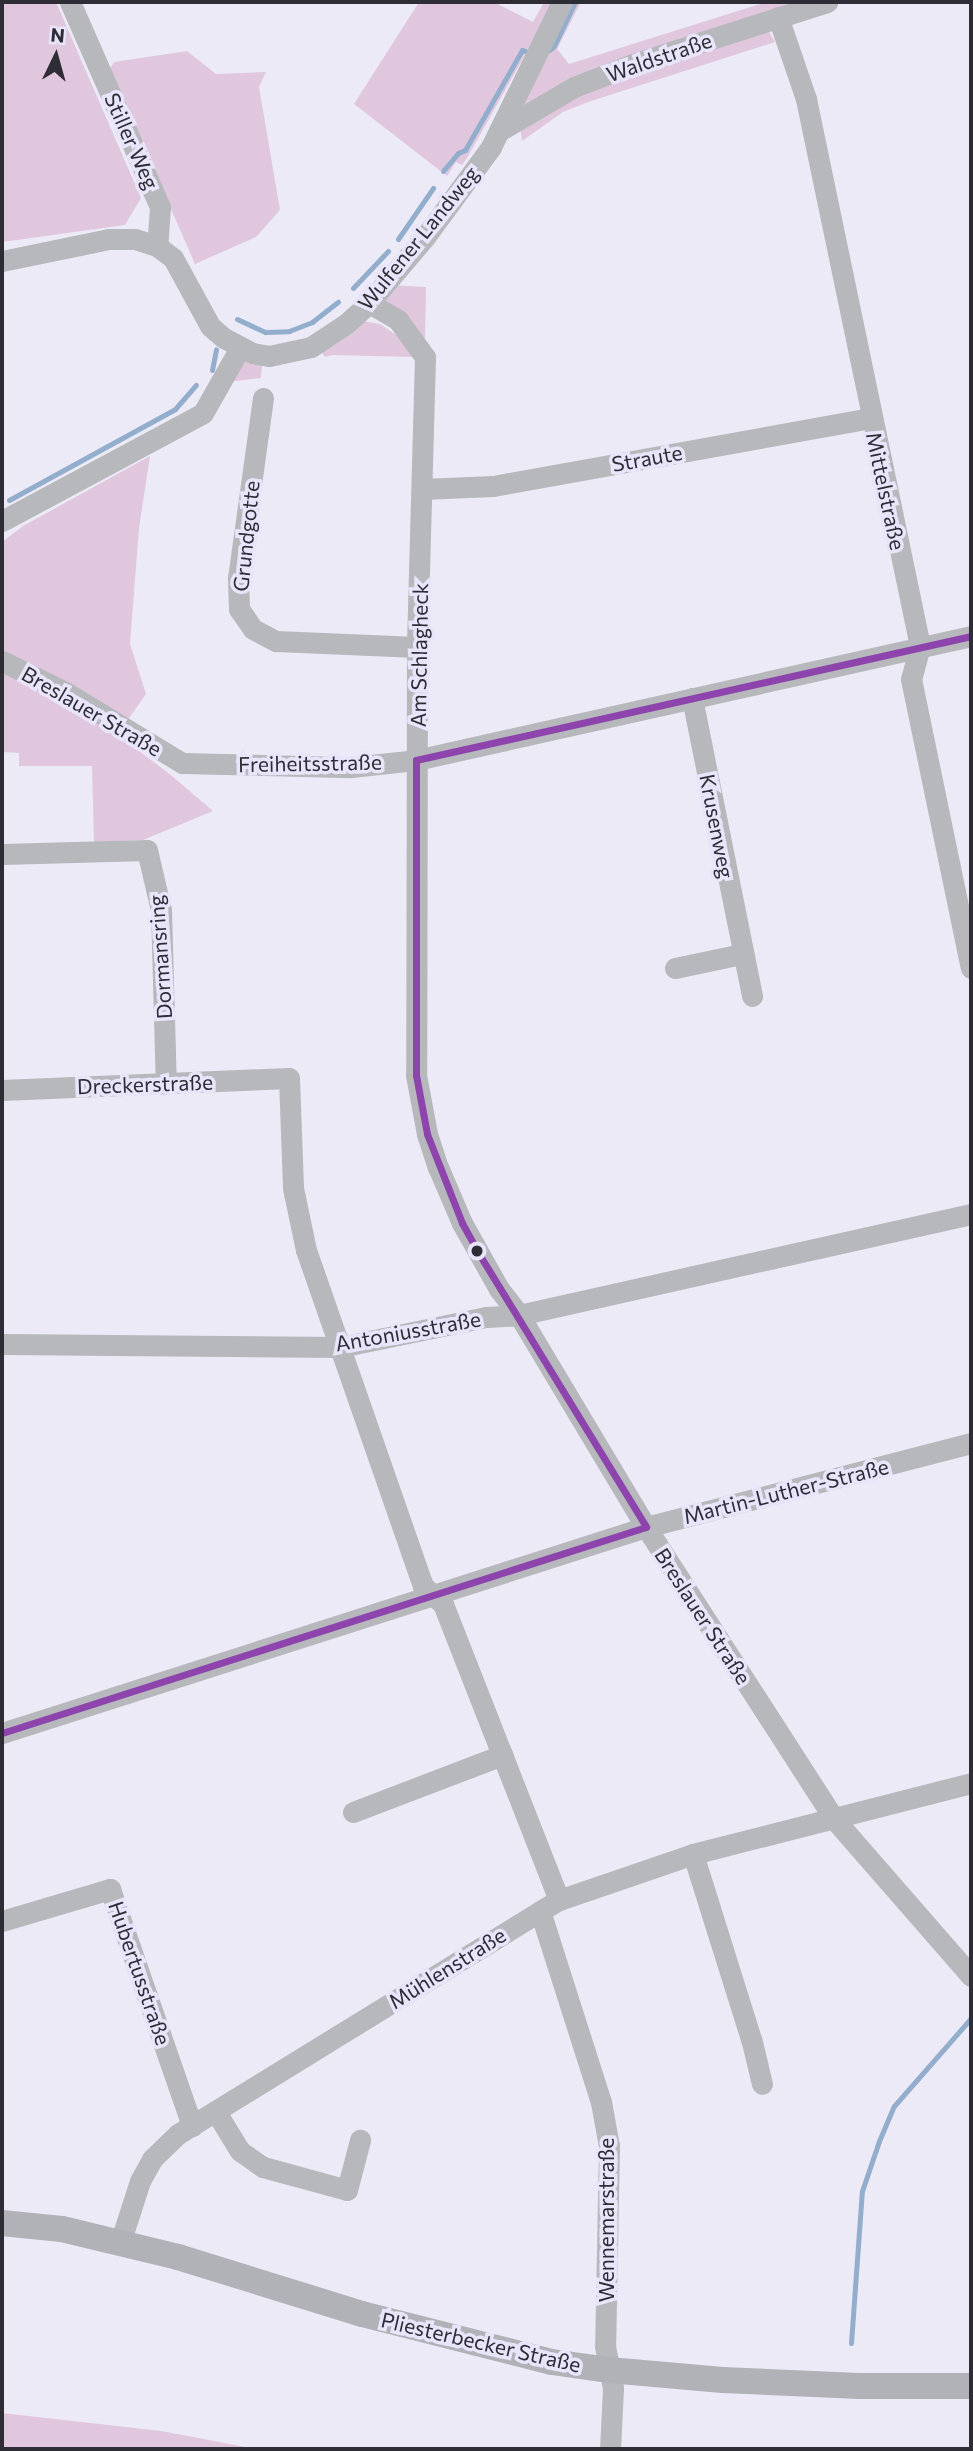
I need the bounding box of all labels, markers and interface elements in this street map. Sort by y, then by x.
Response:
north arrow [21,21,91,91]
text: N [50,23,66,47]
street label: Waldstraße [603,27,715,87]
street label: Stiller Weg [100,89,164,193]
street label: Wulfener Landweg [352,161,484,315]
street label: Mittelstraße [861,430,911,552]
street label: Straute [610,439,684,477]
street label: Grundgotte [228,479,264,593]
street label: Am Schlagheck [405,583,433,727]
street label: Breslauer Straße [18,661,166,761]
street label: Freiheitsstraße [238,749,382,777]
street label: Krusenweg [695,772,739,880]
street label: Dormansring [143,894,177,1020]
street label: Dreckerstraße [77,1069,213,1099]
unlabelled marker [470,1244,484,1258]
street label: Antoniusstraße [333,1306,483,1356]
street label: Martin-Luther-Straße [681,1453,891,1529]
street label: Breslauer Straße [650,1543,756,1689]
street label: Hubertusstraße [104,1898,176,2048]
street label: Mühlenstraße [384,1922,510,2014]
street label: Wennemarstraße [593,2138,619,2302]
street label: Pliesterbecker Straße [379,2307,583,2377]

